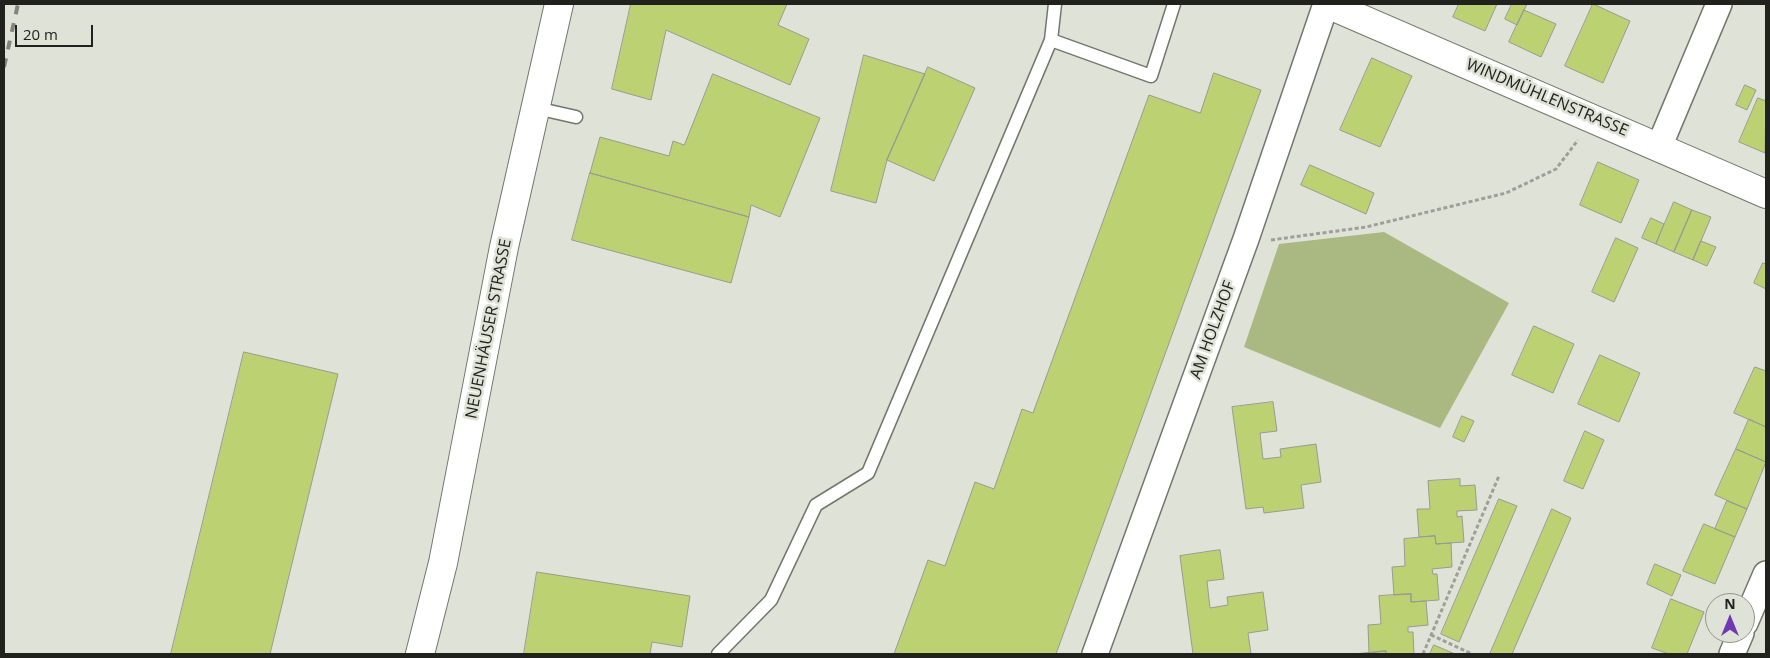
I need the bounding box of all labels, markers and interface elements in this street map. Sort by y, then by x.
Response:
scale bar [18,15,95,47]
text: 20 m [23,24,58,44]
street label: WINDMÜHLENSTRASSE [1463,55,1631,141]
street label: NEUENHÄUSER STRASSE [462,237,516,421]
street label: AM HOLZHOF [1186,278,1240,382]
north arrow [1705,593,1755,643]
text: N [1724,594,1736,613]

